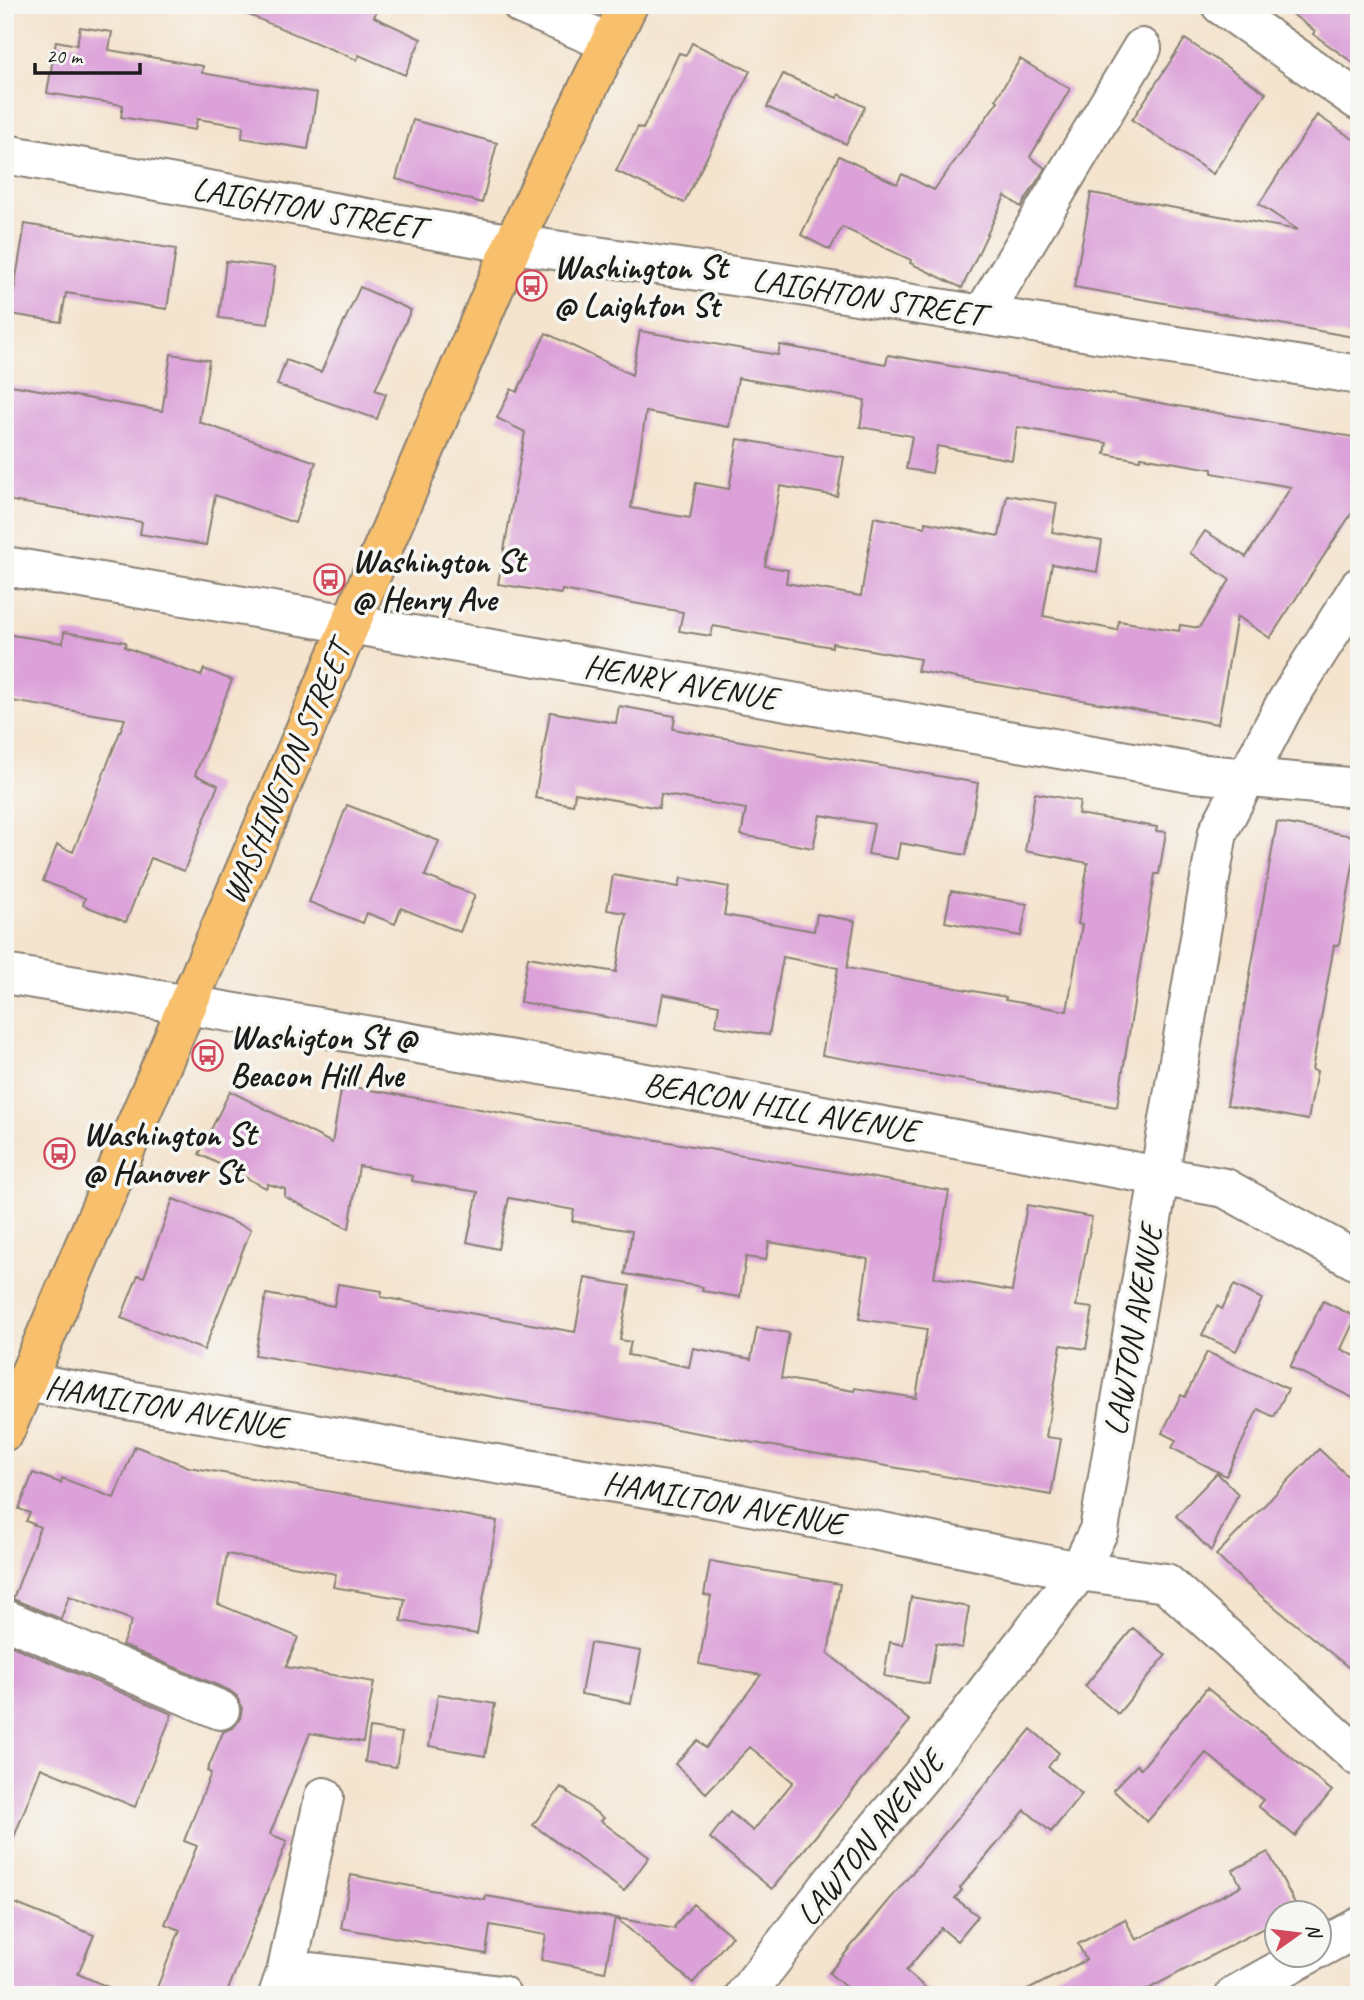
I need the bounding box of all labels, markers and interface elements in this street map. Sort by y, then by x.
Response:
scale bar [35,32,140,76]
text: 20 m [46,43,84,69]
street label: LAIGHTON STREET [189,167,434,250]
place label: Washington St @ Laighton St [554,246,730,326]
street label: LAIGHTON STREET [749,258,994,337]
bus stop icon: Washington St @ Laighton St [514,269,548,303]
place label: Washington St @ Henry Ave [352,540,528,620]
bus stop icon: Washington St @ Henry Ave [312,563,346,597]
street label: WASHINGTON STREET [212,629,363,910]
street label: HENRY AVENUE [581,644,785,720]
place label: Washigton St @ Beacon Hill Ave [230,1016,419,1096]
bus stop icon: Washigton St @ Beacon Hill Ave [190,1039,224,1073]
street label: BEACON HILL AVENUE [641,1062,925,1152]
place label: Washington St @ Hanover St [83,1113,259,1193]
bus stop icon: Washington St @ Hanover St [43,1136,77,1170]
street label: LAWTON AVENUE [1094,1218,1173,1438]
street label: HAMILTON AVENUE [42,1365,294,1450]
street label: HAMILTON AVENUE [600,1461,852,1546]
street label: LAWTON AVENUE [787,1739,956,1934]
north arrow [1262,1898,1332,1968]
text: N [1300,1922,1327,1942]

